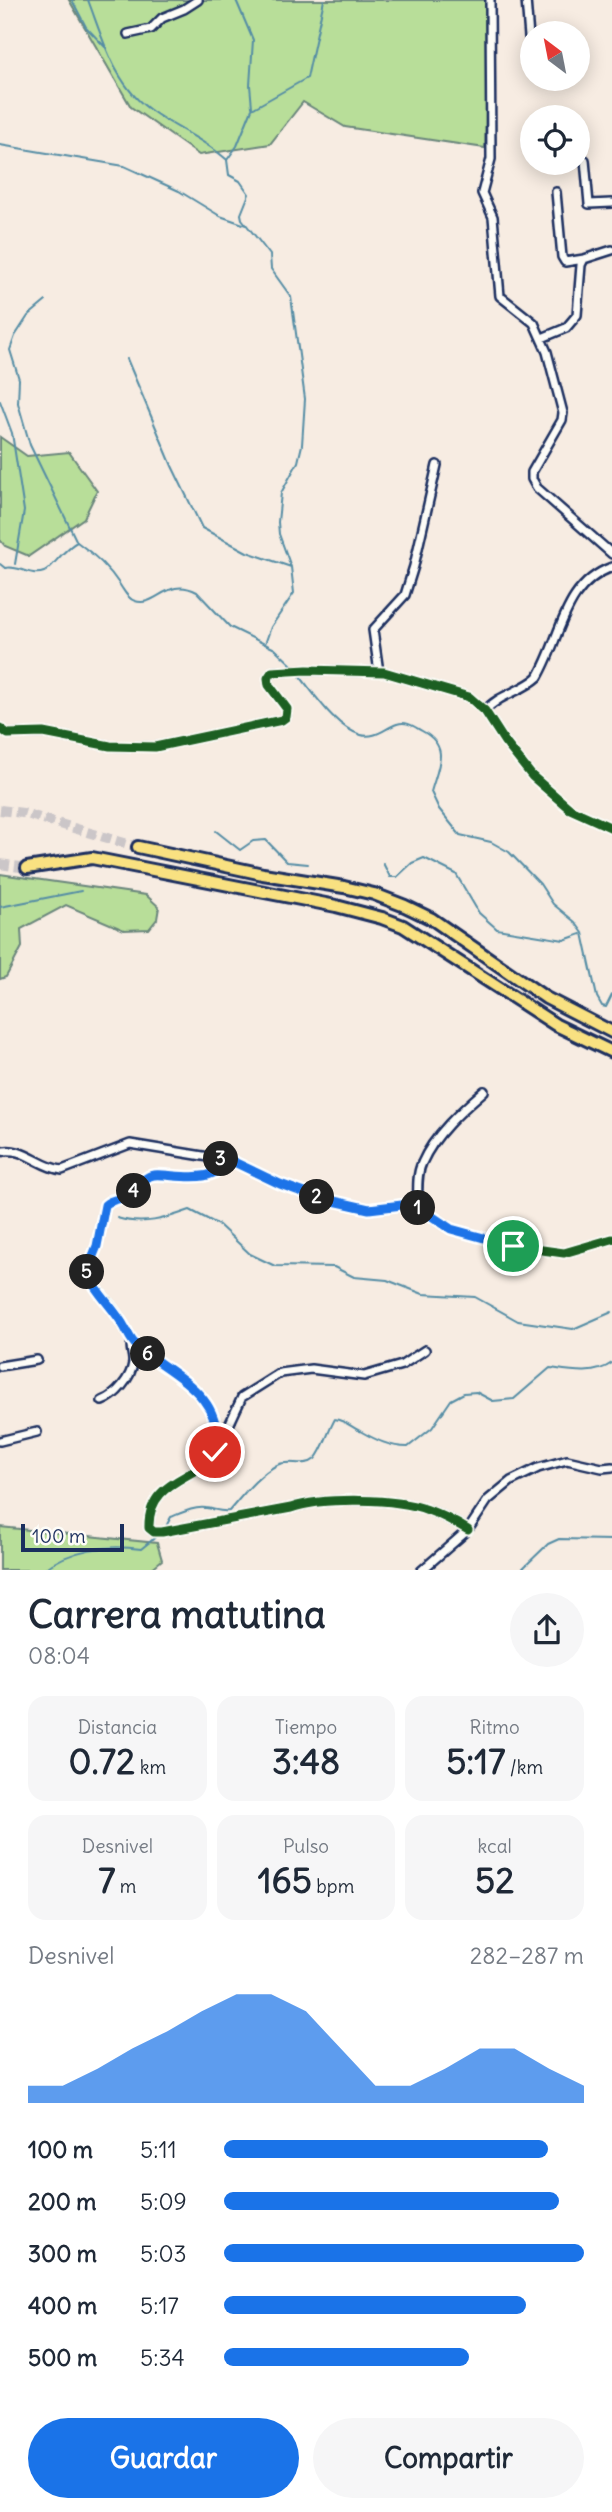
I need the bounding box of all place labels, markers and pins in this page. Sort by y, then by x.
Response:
pin: 3 [204,1142,238,1176]
pin: 4 [116,1174,152,1208]
pin: 2 [300,1180,334,1214]
pin: 1 [400,1190,436,1226]
pin [483,1216,543,1276]
pin: 5 [70,1254,104,1290]
pin: 6 [130,1336,166,1372]
pin [185,1422,245,1482]

